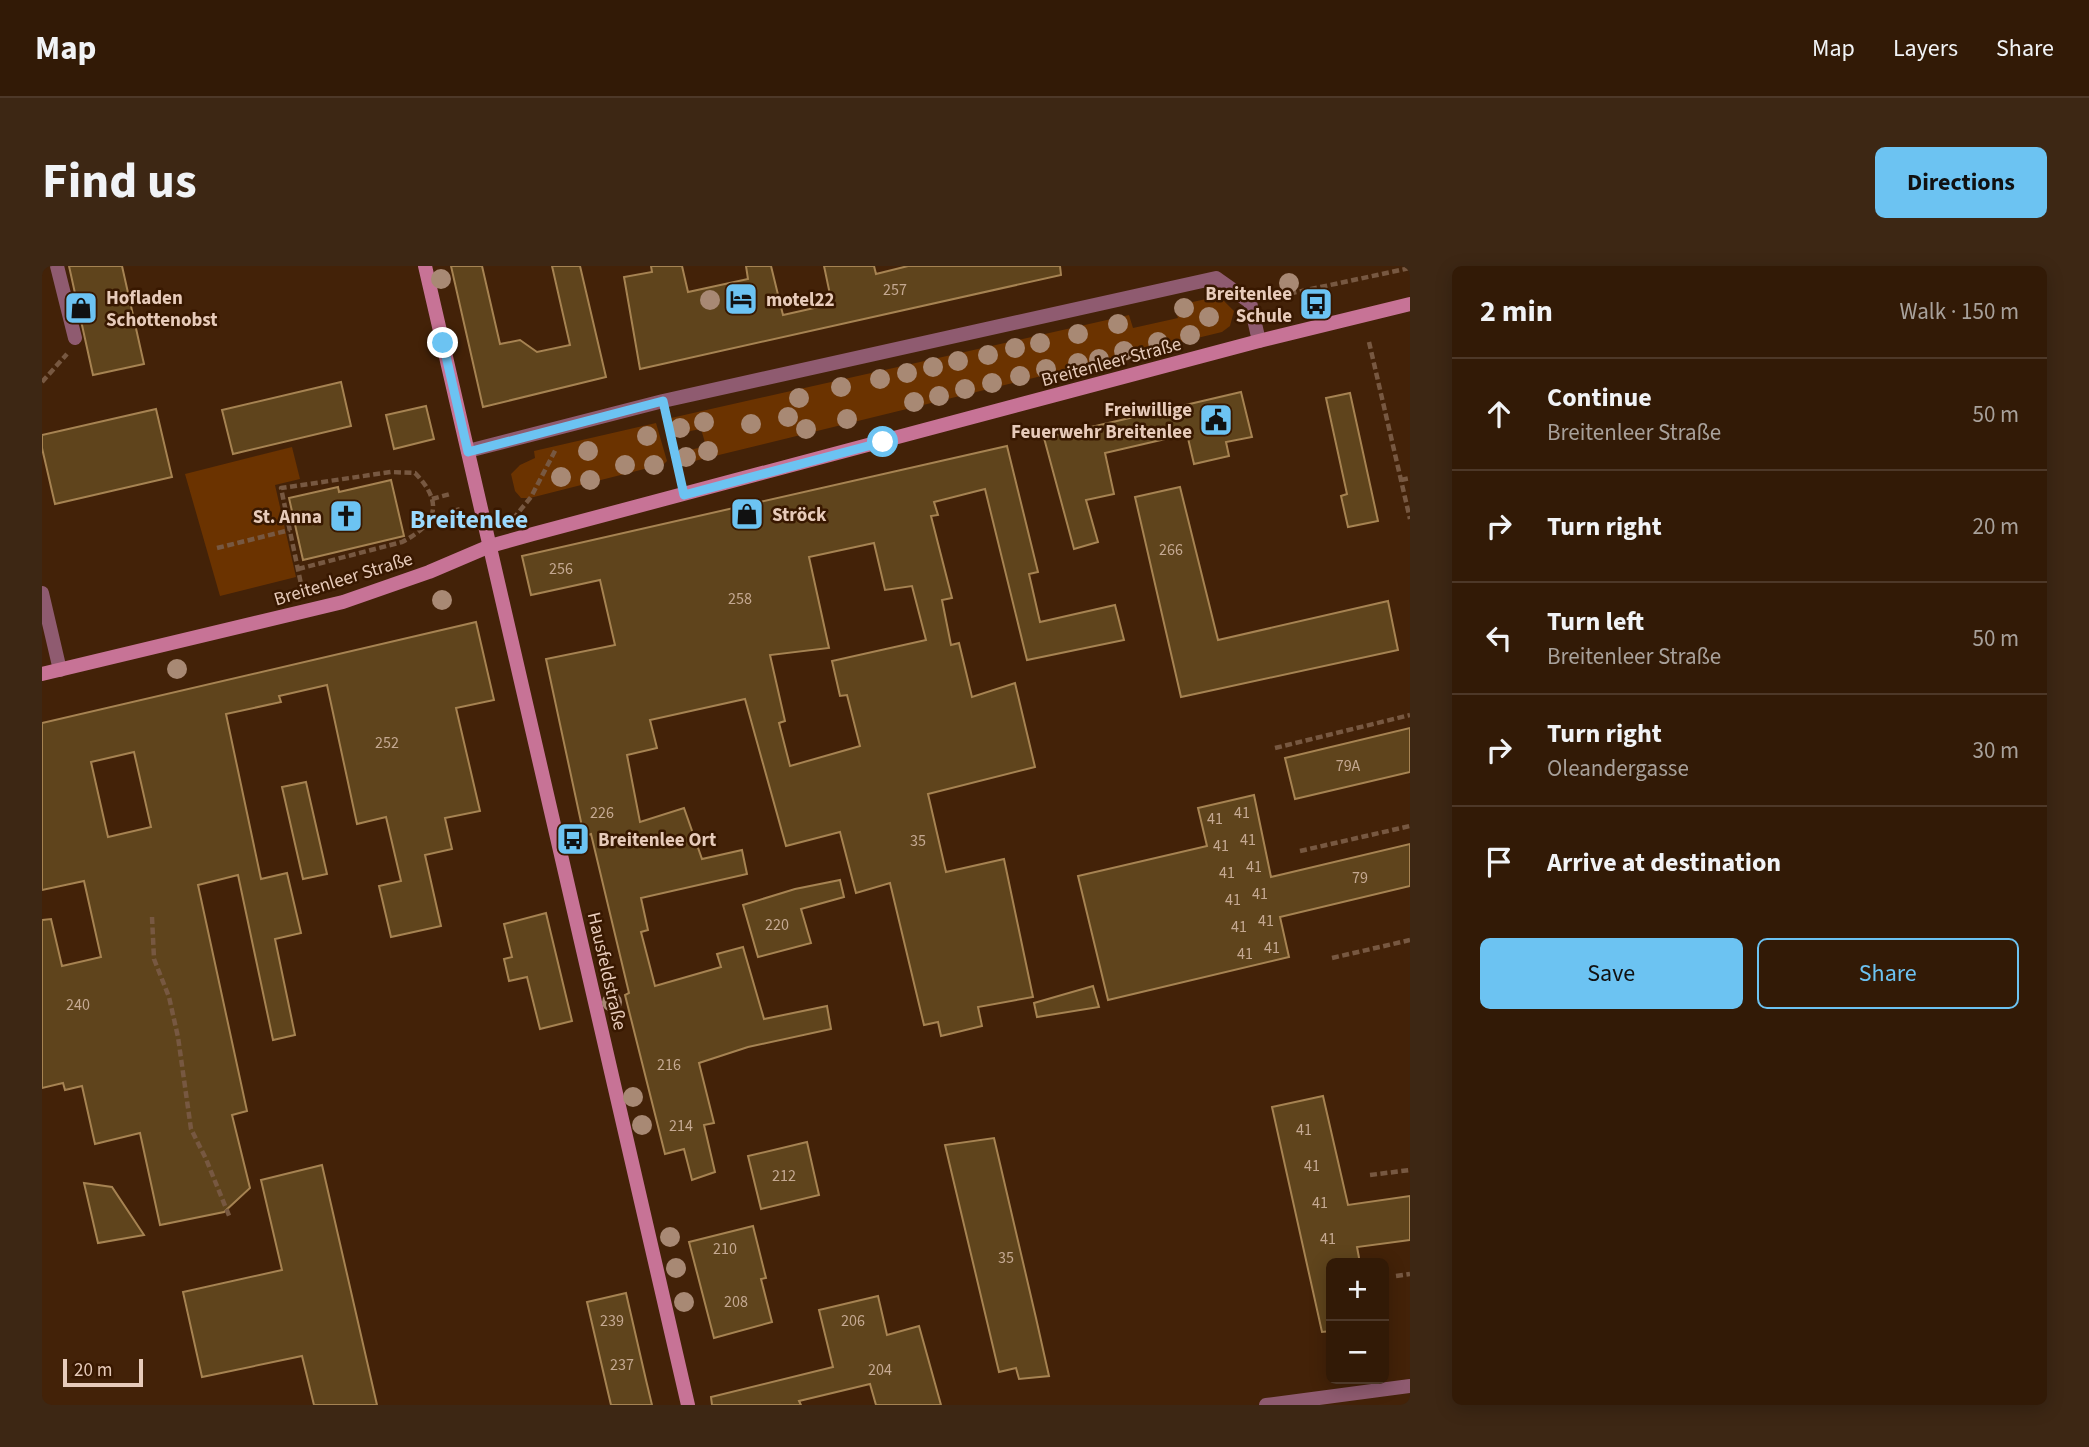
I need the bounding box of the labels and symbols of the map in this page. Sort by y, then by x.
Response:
house number: 257 [883,279,907,301]
hotel icon: motel22 [722,280,760,318]
place label: Breitenlee Schule [1205,281,1292,330]
place label: Hofladen Schottenobst [106,285,218,334]
bus stop icon: Breitenlee Schule [1297,285,1335,323]
place label: motel22 [766,287,835,314]
shop icon: Hofladen Schottenobst [62,289,100,327]
route end [427,327,458,358]
street label: Breitenleer Straße [1038,331,1184,394]
place label: Freiwillige Feuerwehr Breitenlee [1011,397,1192,446]
public building icon: Freiwillige Feuerwehr Breitenlee [1197,401,1235,439]
route start [867,426,898,457]
shop icon: Ströck [728,495,766,533]
church icon: St. Anna [327,497,365,535]
district label: Breitenlee [410,501,528,538]
place label: Ströck [772,502,827,529]
place label: St. Anna [253,504,322,531]
house number: 266 [1159,539,1183,561]
street label: Breitenleer Straße [271,545,416,613]
house number: 256 [549,558,573,580]
house number: 258 [728,588,752,610]
house number: 252 [375,732,399,754]
house number: 79A [1336,755,1361,777]
house number: 226 [590,802,614,824]
house number: 41 [1234,802,1250,824]
house number: 41 [1207,808,1223,830]
bus stop icon: Breitenlee Ort [554,820,592,858]
place label: Breitenlee Ort [598,827,716,854]
house number: 41 [1240,829,1256,851]
house number: 35 [910,830,926,852]
house number: 41 [1213,835,1229,857]
house number: 41 [1246,856,1262,878]
house number: 41 [1219,862,1235,884]
house number: 79 [1352,867,1368,889]
house number: 41 [1252,883,1268,905]
house number: 41 [1225,889,1241,911]
street label: Hausfeldstraße [580,910,633,1033]
house number: 41 [1258,910,1274,932]
house number: 220 [765,914,789,936]
house number: 41 [1231,916,1247,938]
house number: 41 [1264,937,1280,959]
house number: 41 [1237,943,1253,965]
house number: 240 [66,994,90,1016]
house number: 216 [657,1054,681,1076]
house number: 214 [669,1115,693,1137]
house number: 41 [1296,1119,1312,1141]
house number: 41 [1304,1155,1320,1177]
house number: 212 [772,1165,796,1187]
house number: 41 [1312,1192,1328,1214]
house number: 41 [1320,1228,1336,1250]
house number: 210 [713,1238,737,1260]
house number: 35 [998,1247,1014,1269]
house number: 208 [724,1291,748,1313]
house number: 239 [600,1310,624,1332]
house number: 206 [841,1310,865,1332]
house number: 237 [610,1354,634,1376]
scale bar [63,1356,144,1388]
house number: 204 [868,1359,892,1381]

